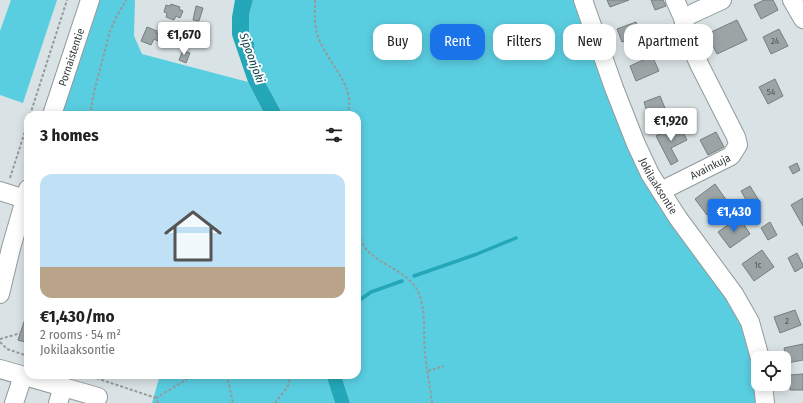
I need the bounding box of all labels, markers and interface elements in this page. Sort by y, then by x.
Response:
pin: €1,670 [151,22,217,56]
chip: Buy [373,24,422,60]
chip: Rent [430,24,485,60]
chip: Filters [493,24,555,60]
chip: New [563,24,616,60]
chip: Apartment [624,24,713,60]
street label: Pornaistentie [56,26,87,88]
text: €1,670 [167,27,201,42]
water label: Sipoonjoki [236,30,268,85]
house number: 24 [771,36,780,46]
house number: 54 [767,87,776,97]
pin: €1,920 [638,108,704,142]
text: €1,920 [654,113,688,128]
icon: filters [323,124,345,146]
text: 3 homes [40,125,99,146]
street label: Avainkuja [688,151,733,182]
street label: Jokilaaksontie [637,156,680,216]
pin: €1,430 [701,199,767,233]
icon: home [157,200,229,272]
text: €1,430 [717,204,751,219]
house number: 1c [754,260,762,270]
text: €1,430/mo [40,306,115,327]
house number: 2 [785,316,789,326]
text: 2 rooms · 54 m² [40,327,121,342]
text: Jokilaaksontie [40,342,115,357]
map controls [751,351,791,391]
button: locate [751,351,791,391]

